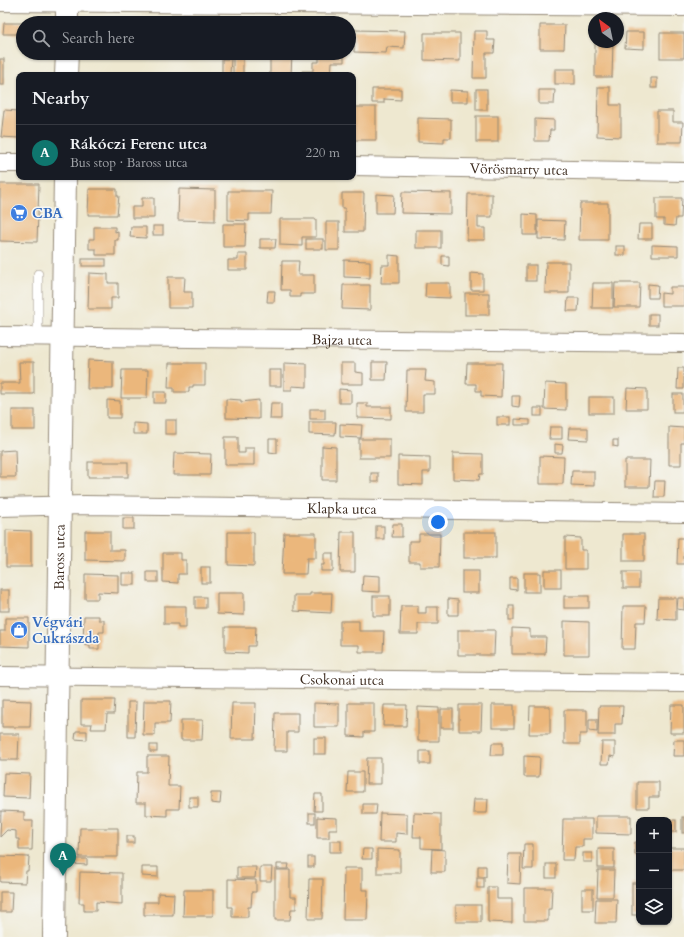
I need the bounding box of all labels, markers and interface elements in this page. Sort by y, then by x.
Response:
north arrow [588,12,624,48]
search box [16,16,356,60]
icon: search [30,27,52,49]
text: Search here [62,28,135,48]
text: Nearby [32,87,89,110]
text: Rákóczi Ferenc utca [70,134,207,154]
text: A [40,144,50,162]
text: 220 m [306,144,340,162]
text: Bus stop · Baross utca [70,154,188,172]
street label: Vörösmarty utca [470,159,568,180]
supermarket icon: CBA [9,203,29,223]
place label: CBA [32,204,63,223]
street label: Bajza utca [312,330,372,350]
street label: Klapka utca [307,499,377,519]
your location [428,512,448,532]
street label: Baross utca [50,524,70,590]
place label: Végvári Cukrászda [32,613,99,648]
shop icon: Végvári Cukrászda [9,620,29,640]
street label: Csokonai utca [300,670,384,690]
map controls [636,817,672,925]
button: + [636,817,672,853]
pin: A [50,843,76,876]
button: − [636,853,672,889]
button: layers [636,889,672,925]

